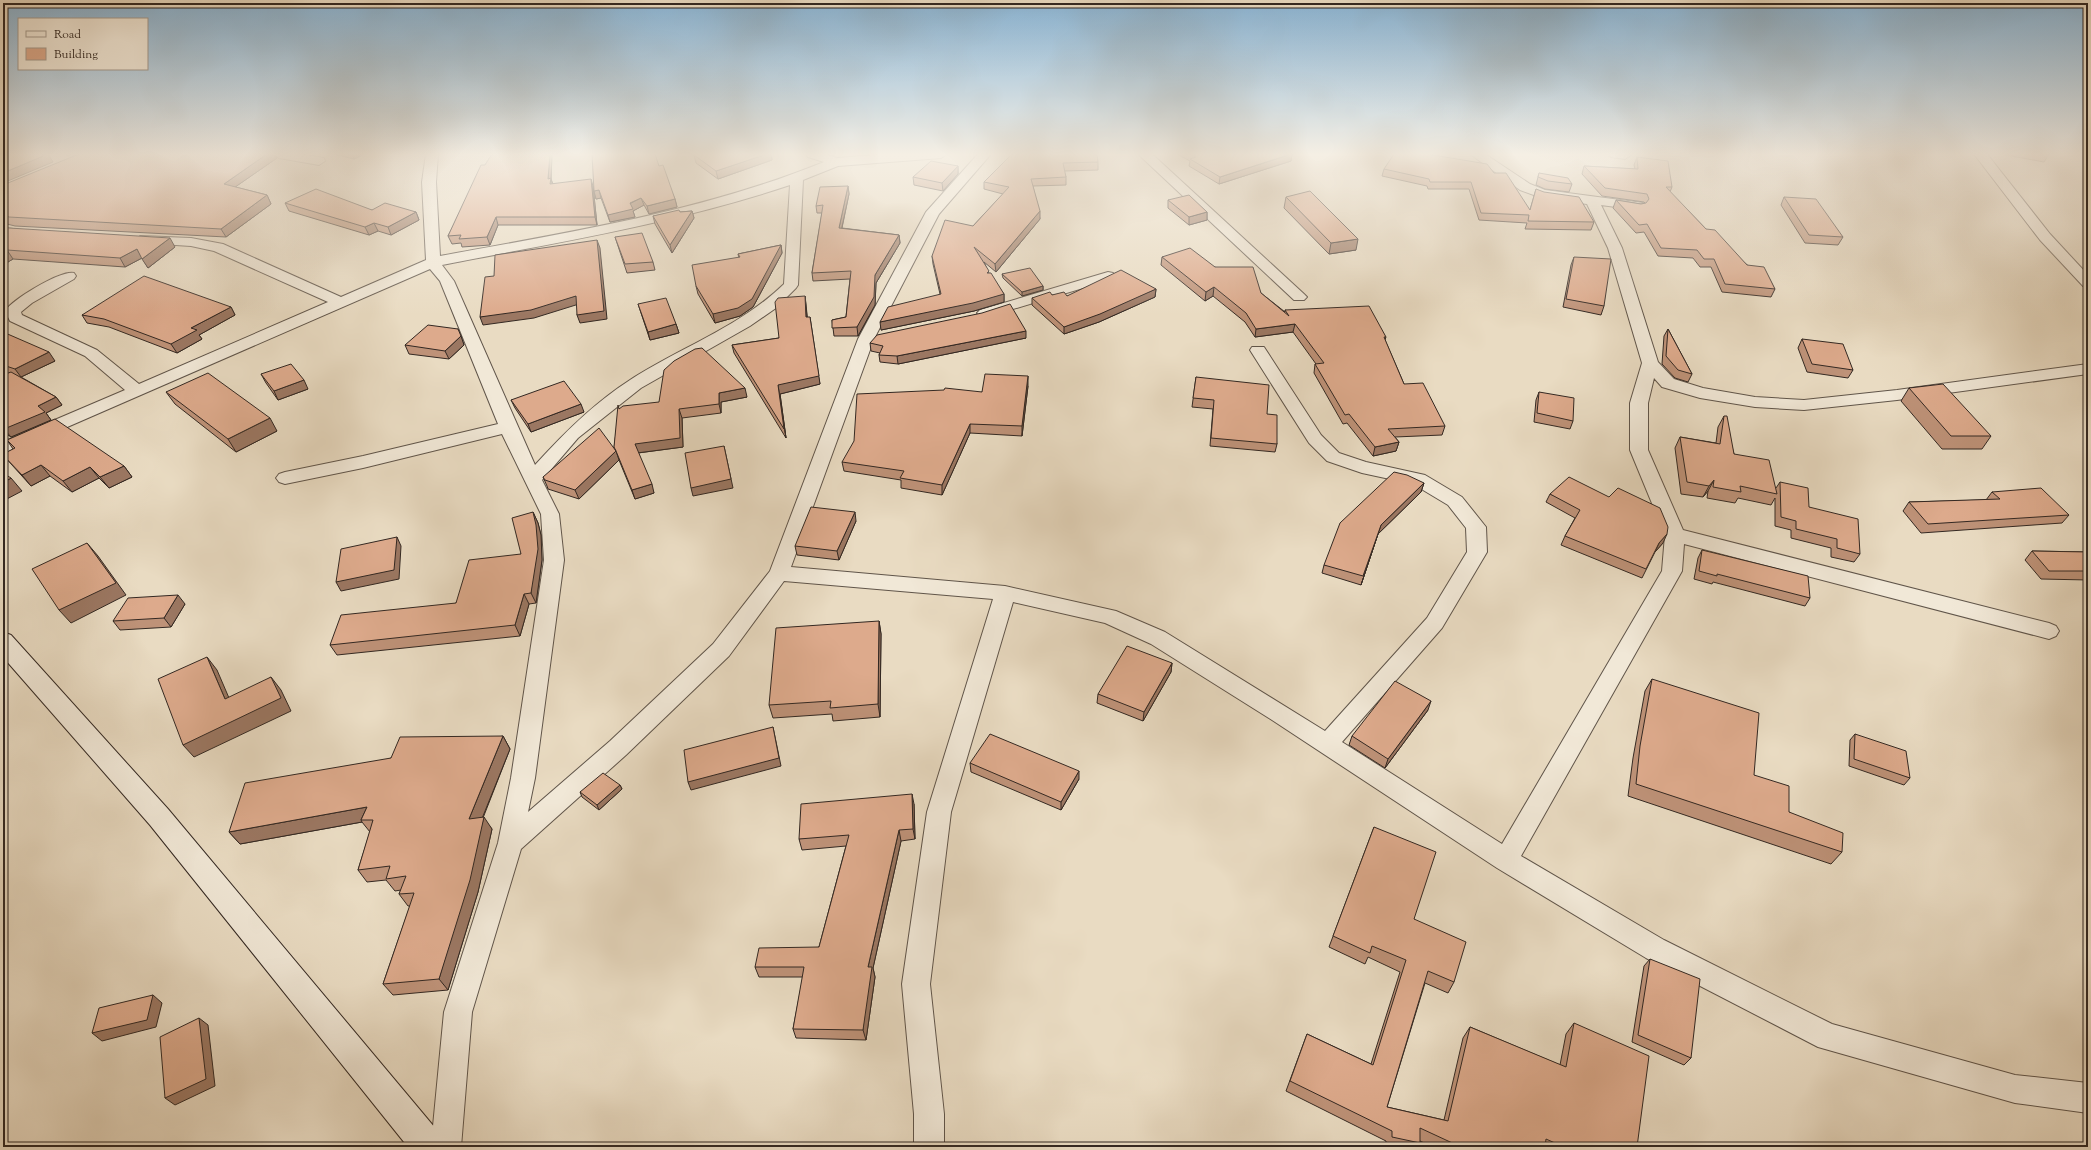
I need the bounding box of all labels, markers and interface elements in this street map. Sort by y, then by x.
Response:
legend [18,18,148,70]
text: Road [54,26,81,44]
text: Building [54,46,98,64]

